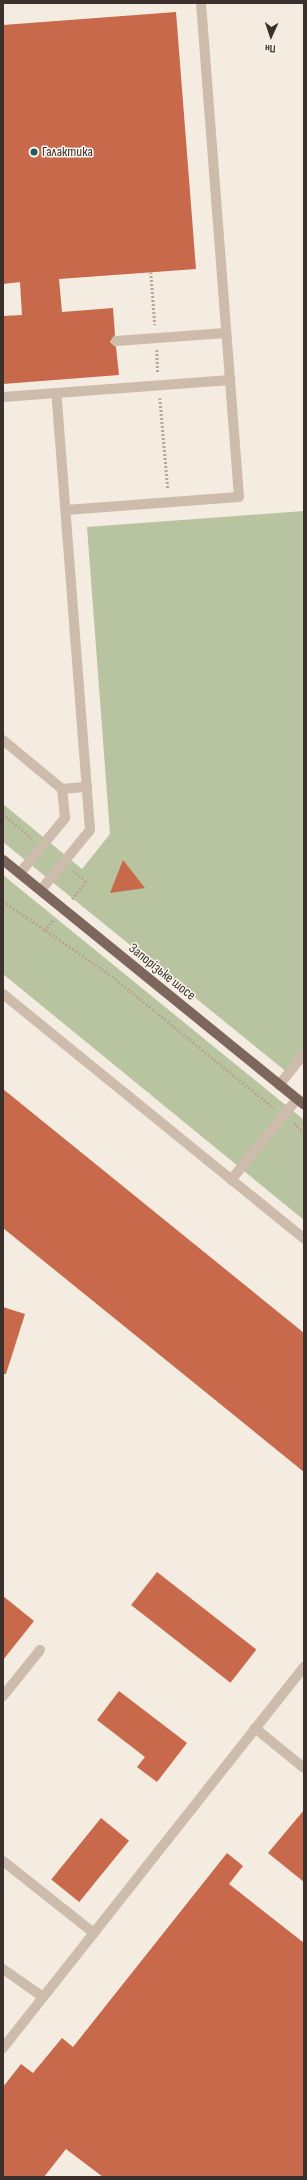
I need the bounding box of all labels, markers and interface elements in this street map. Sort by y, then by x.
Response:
north arrow [251,16,291,56]
text: Пн [265,42,276,55]
place label: Галактика [42,144,93,160]
marker: Галактика [29,147,39,157]
street label: Запорізьке шосе [125,940,199,1004]

